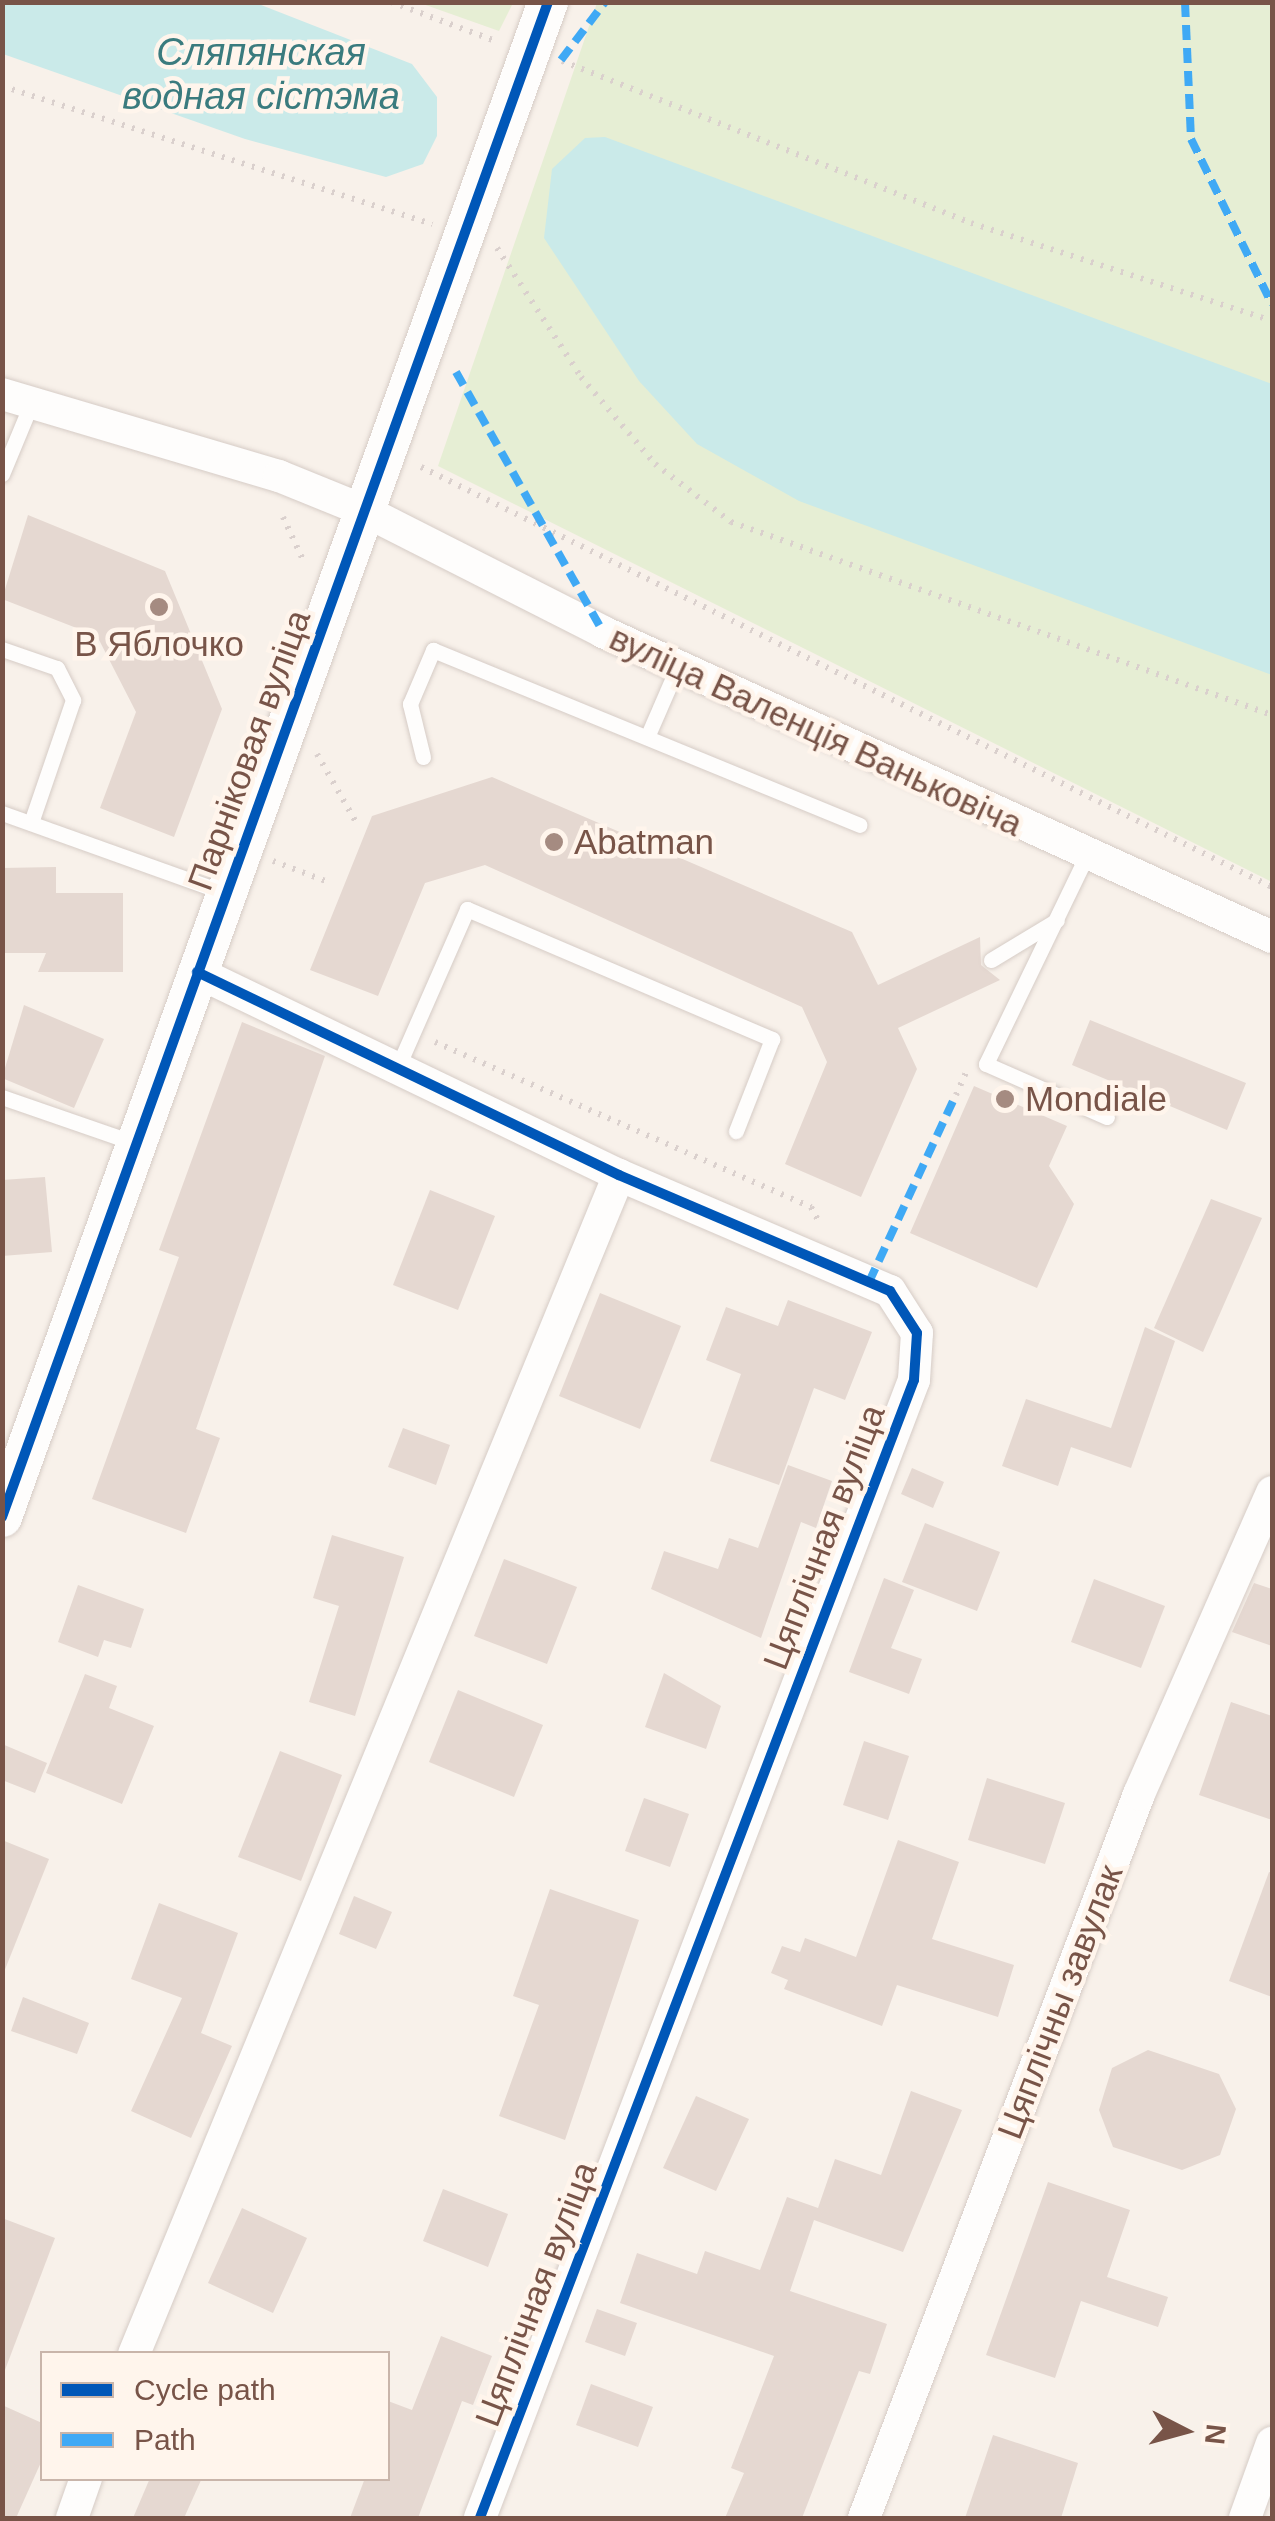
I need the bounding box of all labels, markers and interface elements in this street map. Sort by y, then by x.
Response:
water label: Сляпянская водная сістэма [122,30,400,120]
marker: В Яблочко [148,596,170,618]
street label: Парніковая вуліца [179,604,319,896]
street label: вуліца Валенція Ваньковіча [603,617,1029,845]
place label: В Яблочко [74,623,244,665]
place label: Abatman [574,821,714,863]
marker: Abatman [543,831,565,853]
place label: Mondiale [1025,1078,1167,1120]
marker: Mondiale [994,1088,1016,1110]
street label: Цяплічная вуліца [754,1399,894,1675]
street label: Цяплічны завулак [988,1859,1132,2145]
street label: Цяплічная вуліца [466,2156,606,2432]
legend [40,2351,390,2481]
text: Cycle path [134,2373,276,2406]
north arrow [1135,2381,1235,2481]
text: N [1199,2422,1232,2446]
text: Path [134,2423,196,2456]

